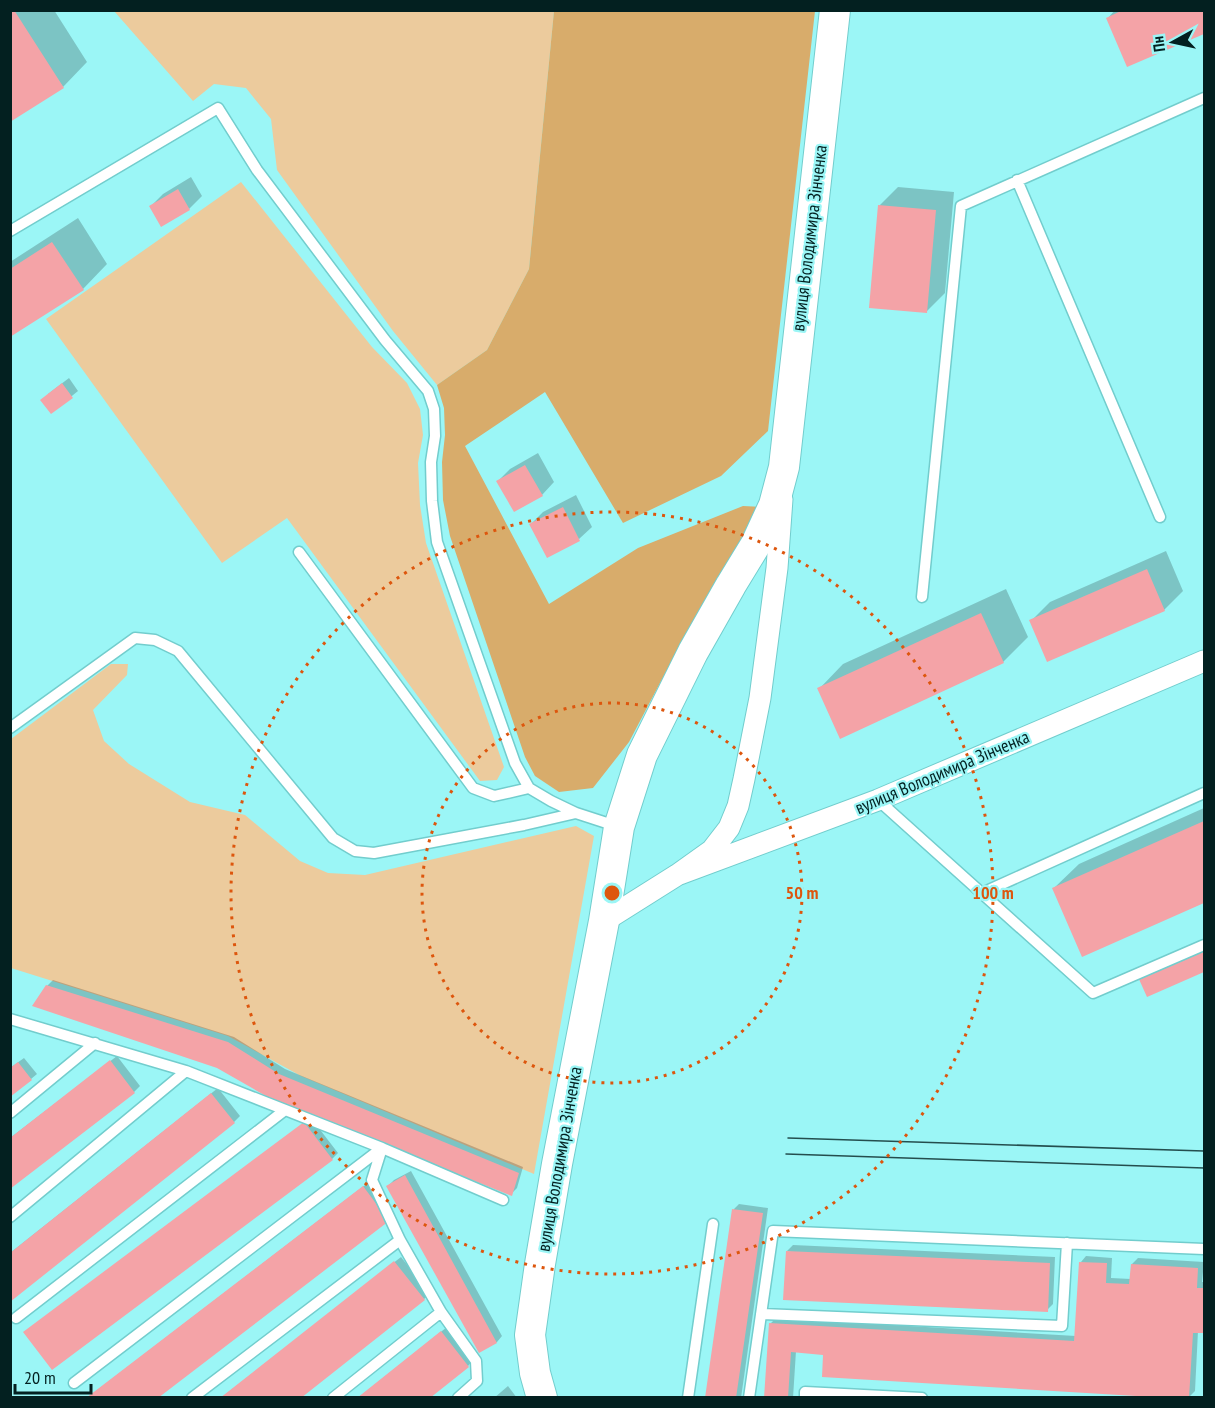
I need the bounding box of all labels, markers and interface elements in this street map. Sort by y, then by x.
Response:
north arrow [1143,12,1203,72]
text: Пн [1147,35,1169,53]
street label: вулиця Володимира Зінченка [786,144,832,332]
street label: вулиця Володимира Зінченка [851,725,1033,819]
text: 50 m [786,881,818,904]
text: 100 m [972,881,1014,904]
centre of rings [602,883,622,903]
street label: вулиця Володимира Зінченка [531,1065,587,1253]
scale bar [15,1357,92,1395]
text: 20 m [24,1366,56,1389]

